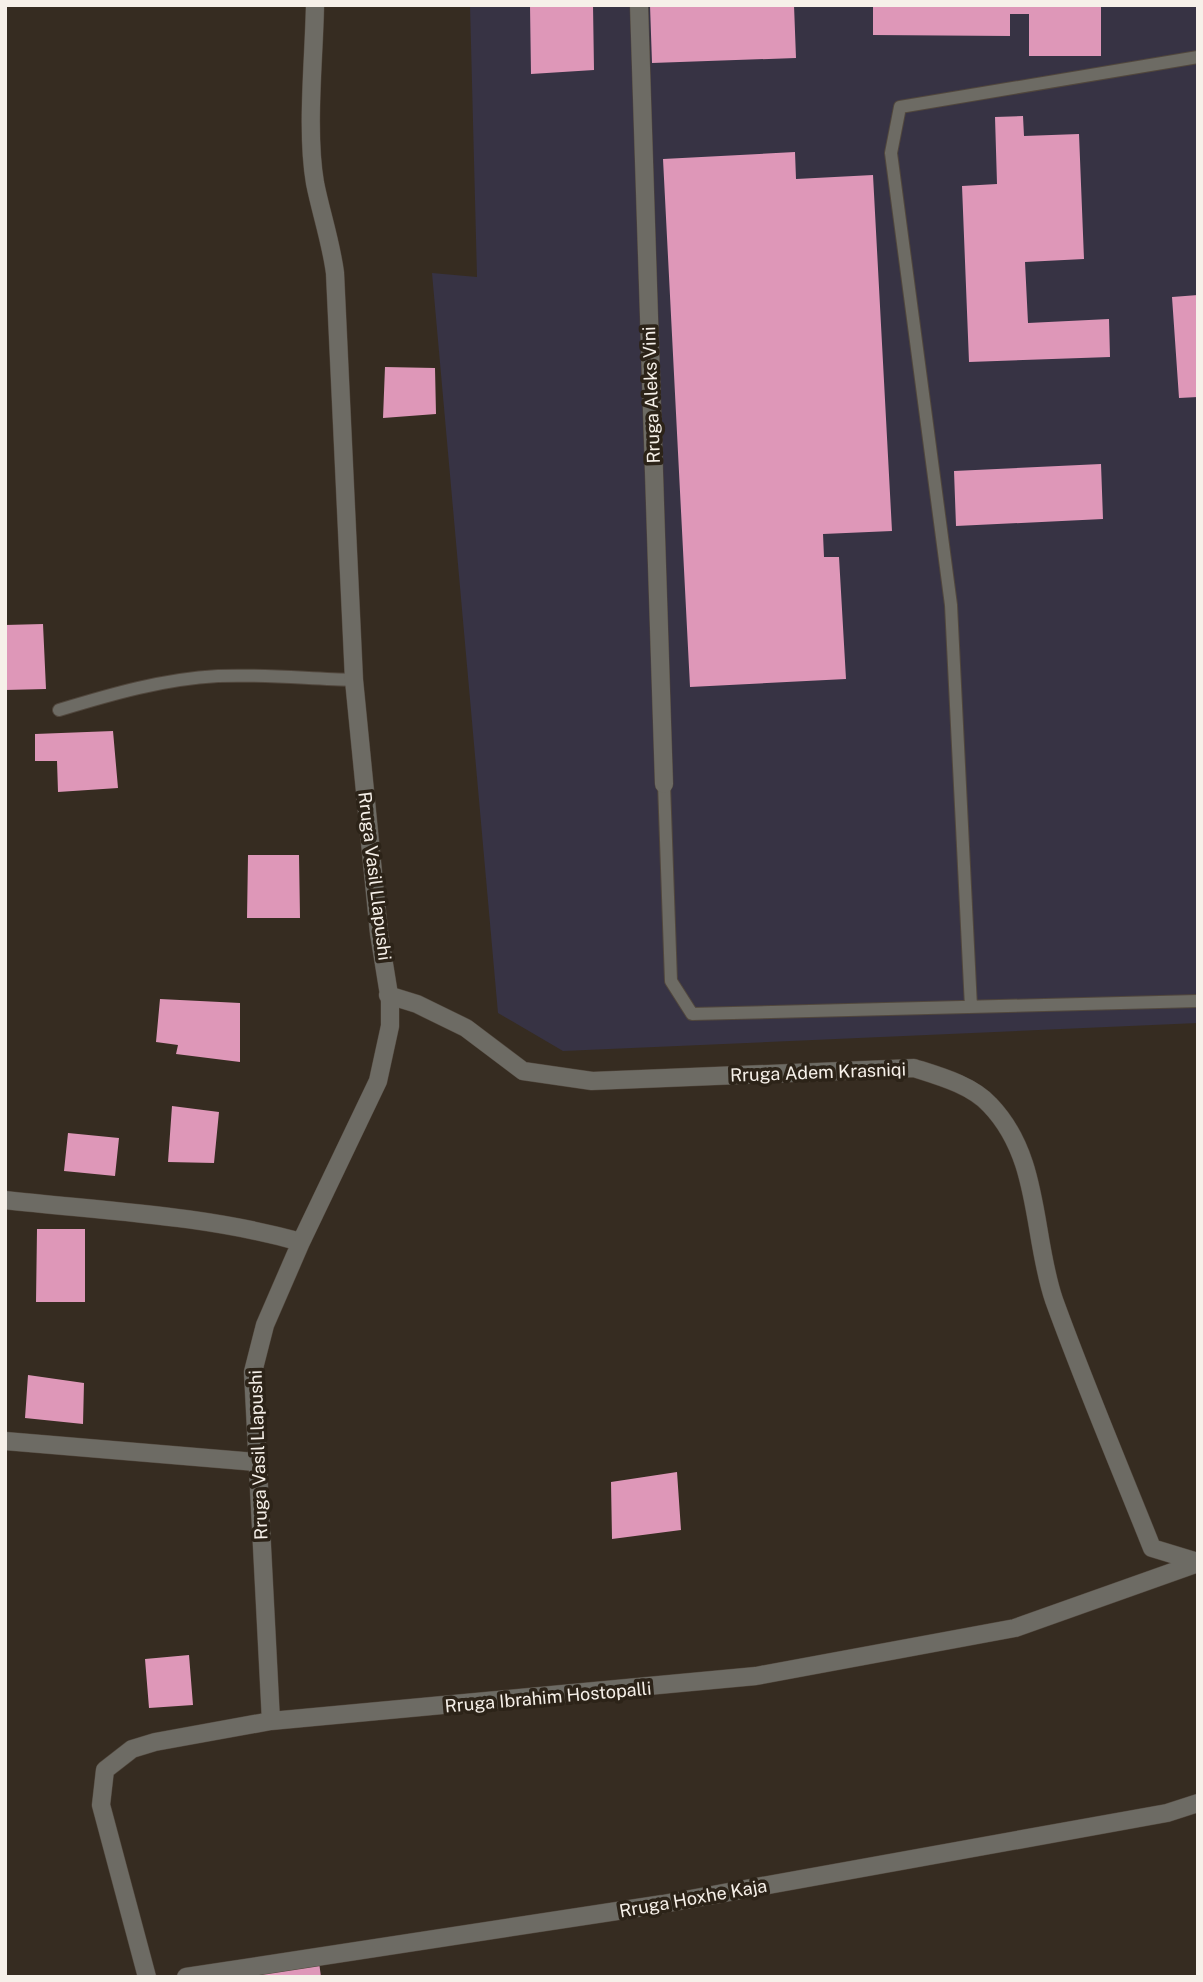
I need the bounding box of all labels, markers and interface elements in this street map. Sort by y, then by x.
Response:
street label: Rruga Aleks Vini [638,326,664,464]
street label: Rruga Vasil Llapushi [354,790,396,962]
street label: Rruga Adem Krasniqi [730,1058,906,1086]
street label: Rruga Vasil Llapushi [245,1370,271,1540]
street label: Rruga Ibrahim Hostopalli [444,1678,652,1716]
street label: Rruga Hoxhe Kaja [617,1875,769,1921]

